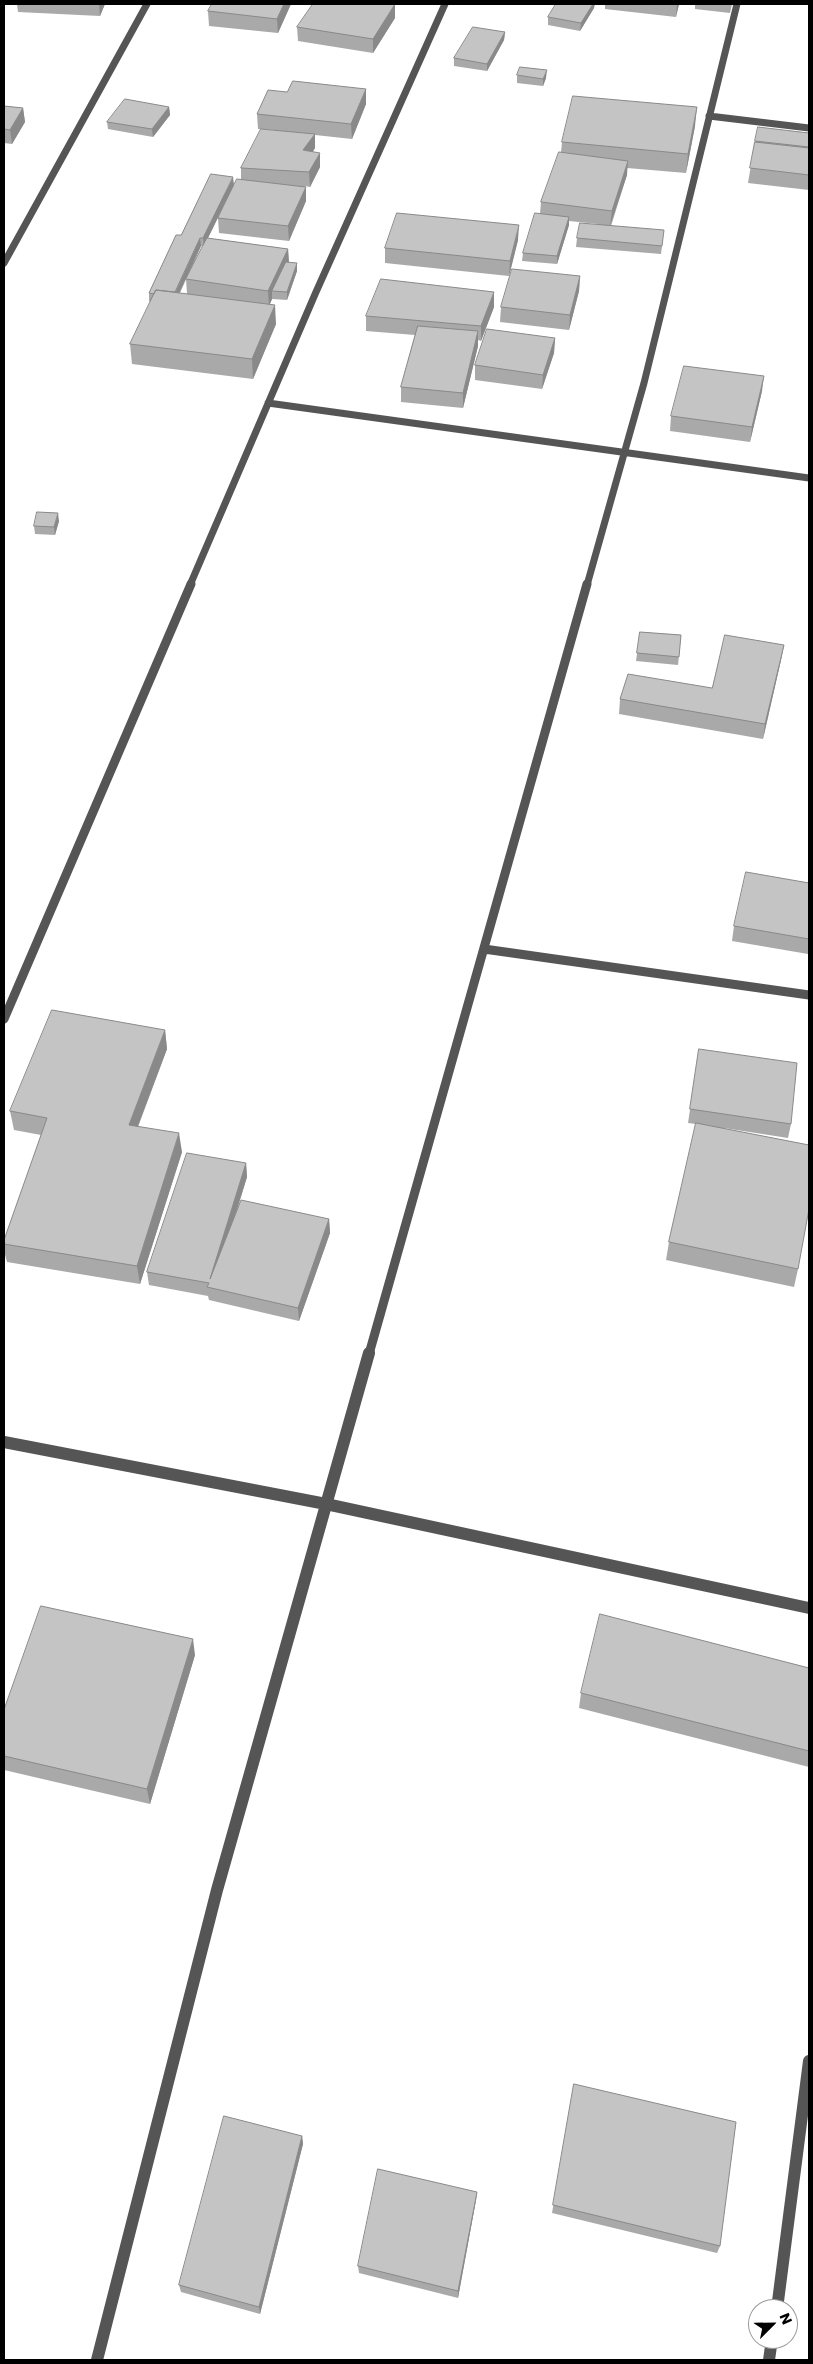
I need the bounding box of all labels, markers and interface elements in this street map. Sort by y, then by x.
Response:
north arrow [748,2299,798,2349]
text: N [775,2310,797,2327]

